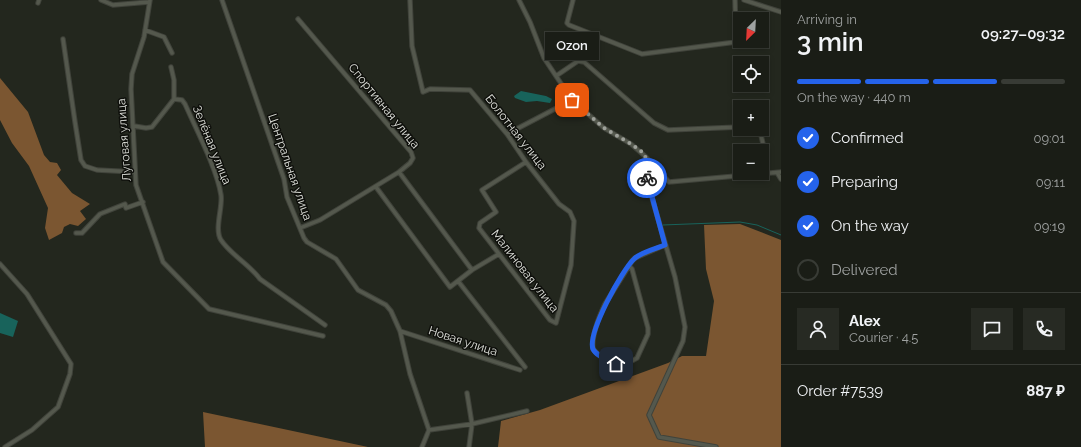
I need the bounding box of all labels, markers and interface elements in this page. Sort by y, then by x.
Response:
north arrow [733,12,769,48]
map controls [733,12,769,180]
text: Arriving in [797,12,857,27]
text: 09:27–09:32 [981,25,1065,43]
text: 3 min [797,27,864,57]
callout: Ozon [545,32,599,60]
text: Ozon [556,38,588,53]
button: locate [733,56,769,92]
street label: Спортивная улица [345,61,423,151]
pin [555,83,589,117]
icon: bag [561,89,583,111]
text: On the way · 440 m [797,90,911,105]
street label: Болотная улица [482,92,550,172]
street label: Луговая улица [114,98,134,182]
button: + [733,100,769,136]
street label: Зелёная улица [190,103,234,187]
street label: Центральная улица [265,112,315,222]
icon: check [797,127,819,149]
text: Confirmed [831,129,904,147]
text: 09:01 [1033,131,1065,146]
button: − [733,144,769,180]
courier [627,158,667,198]
icon: bike [636,167,658,189]
icon: check [797,171,819,193]
text: Preparing [831,173,898,191]
text: 09:11 [1036,175,1065,190]
icon: check [797,215,819,237]
text: On the way [831,217,909,235]
text: 09:19 [1034,219,1065,234]
street label: Малиновая улица [488,227,562,315]
text: Delivered [831,261,898,279]
button: person [797,308,839,350]
button: chat [971,308,1013,350]
button: phone [1023,308,1065,350]
text: Alex [849,312,880,330]
street label: Новая улица [427,323,499,359]
text: Courier · 4.5 [849,330,918,345]
pin [599,347,633,381]
icon: home [605,353,627,375]
text: Order #7539 [797,382,883,400]
text: 887 ₽ [1026,382,1065,400]

